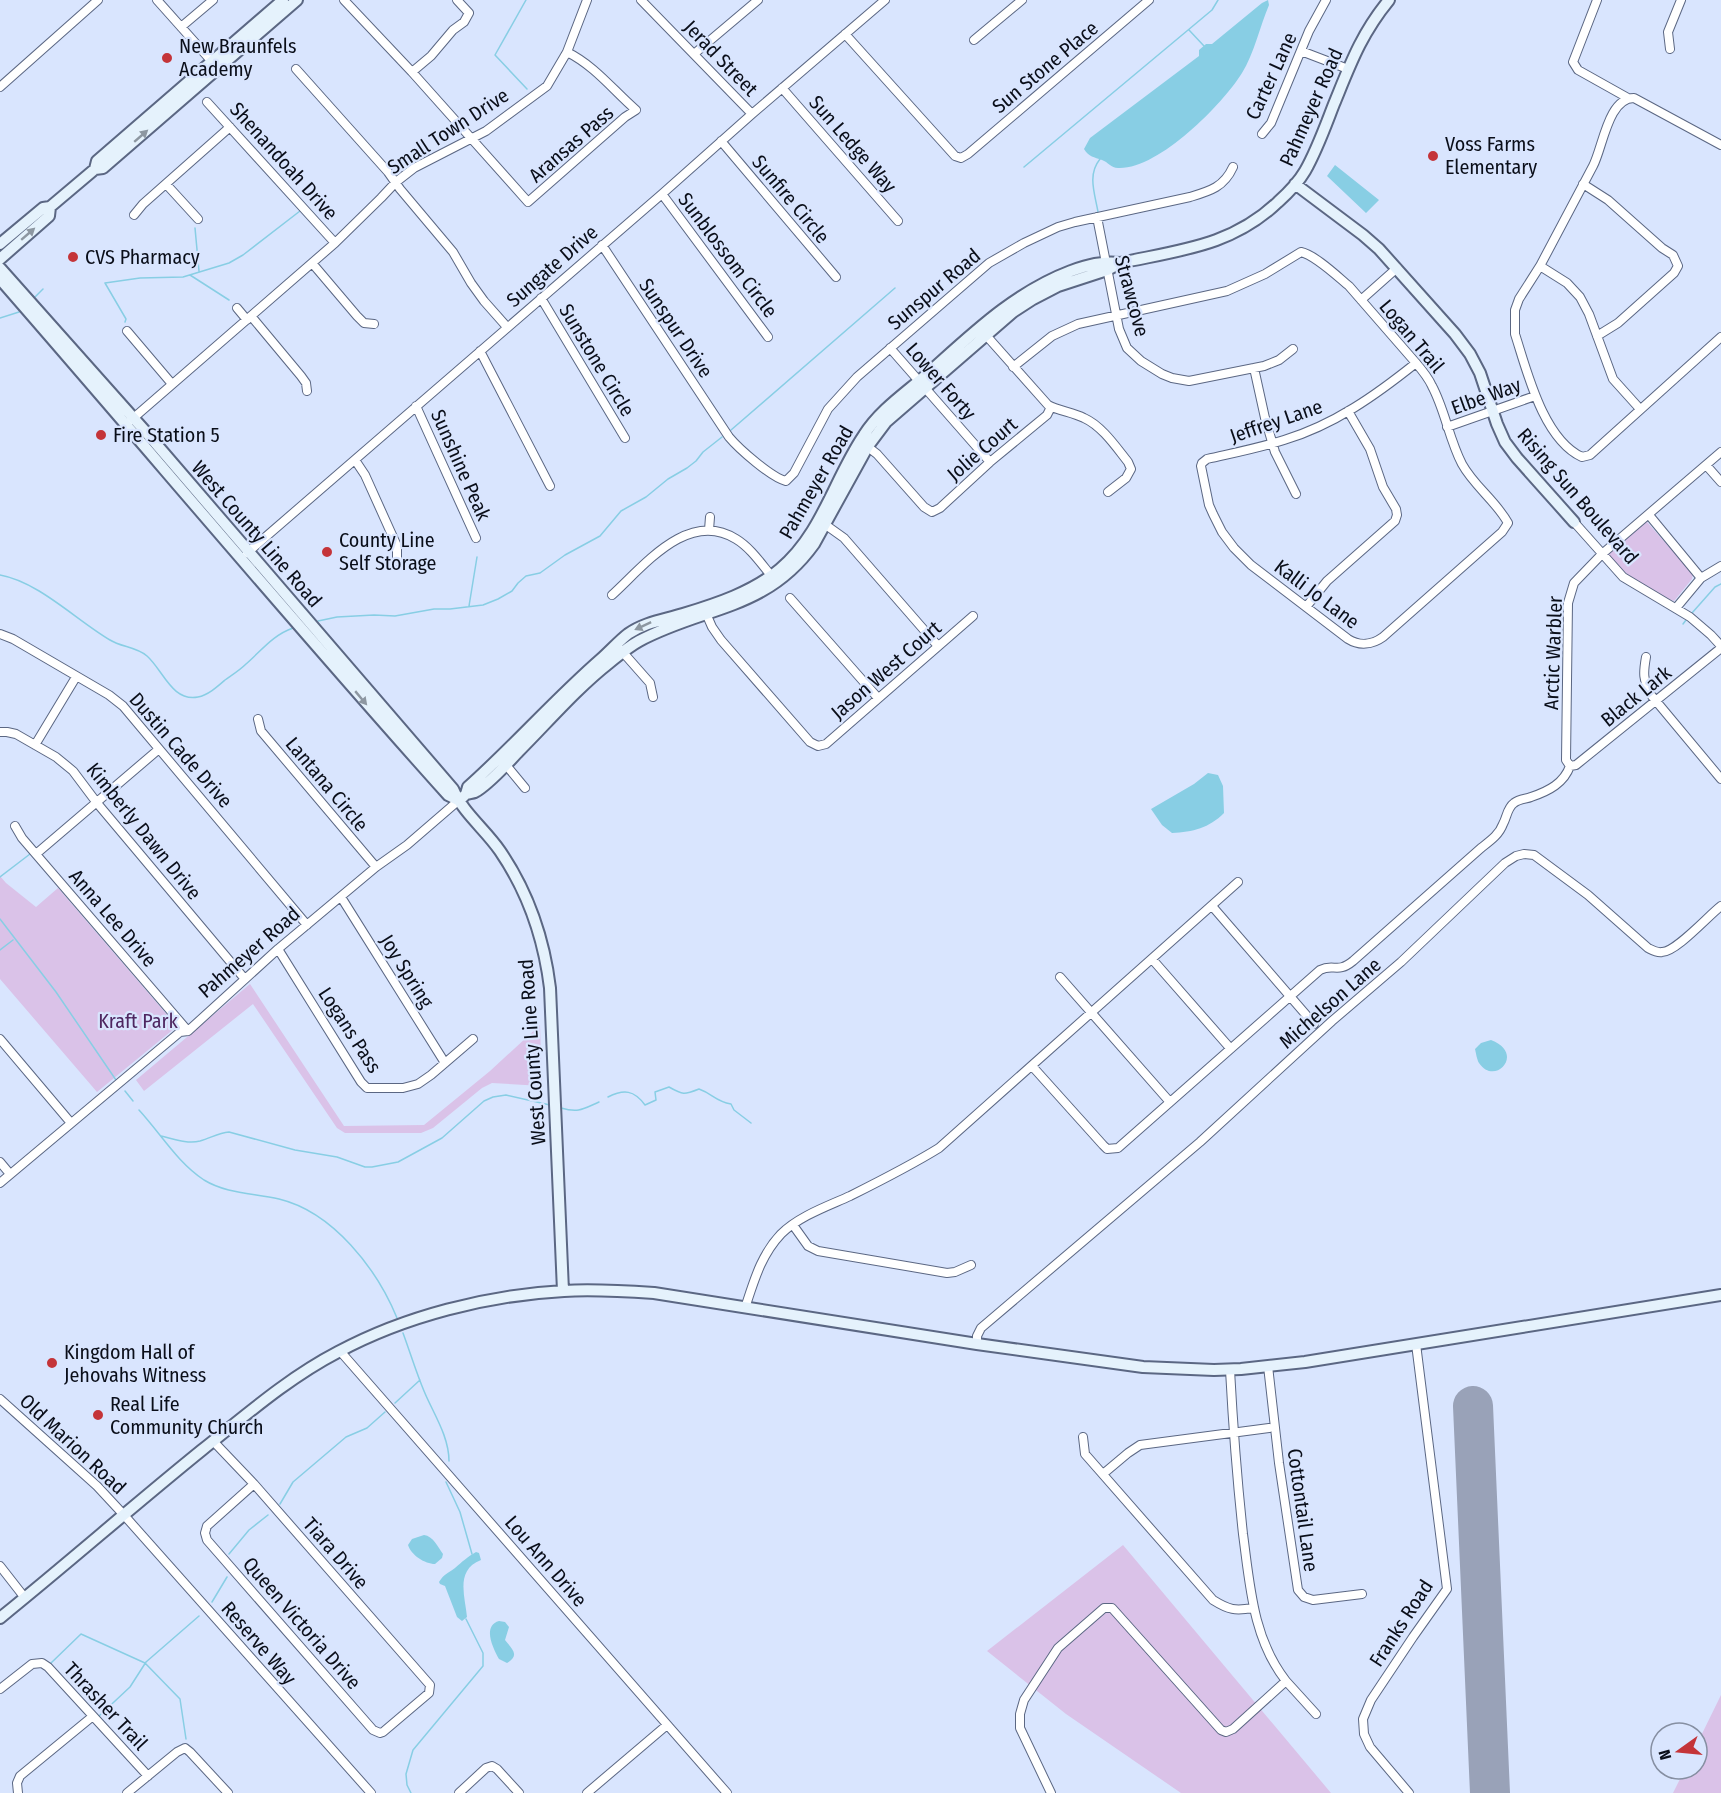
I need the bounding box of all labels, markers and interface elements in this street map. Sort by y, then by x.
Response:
street label: Jerad Street [679,15,763,101]
street label: Sun Stone Place [987,16,1103,118]
street label: Carter Lane [1240,29,1302,123]
place label: New Braunfels Academy [179,34,297,81]
street label: Pahmeyer Road [1274,44,1348,170]
marker: New Braunfels Academy [160,51,174,65]
street label: Small Town Drive [383,83,513,179]
street label: Sun Ledge Way [804,90,902,198]
street label: Shenandoah Drive [225,97,343,225]
street label: Aransas Pass [524,101,618,187]
one-way arrow [133,129,149,142]
place label: Voss Farms Elementary [1445,132,1537,179]
marker: Voss Farms Elementary [1426,149,1440,163]
street label: Sunfire Circle [747,150,835,248]
street label: Sunblossom Circle [673,188,783,322]
street label: Sungate Drive [502,220,602,312]
one-way arrow [20,228,36,241]
street label: Sunspur Road [883,243,985,335]
place label: CVS Pharmacy [85,245,200,269]
marker: CVS Pharmacy [66,250,80,264]
street label: Strawcove [1110,253,1154,339]
street label: Sunspur Drive [634,274,718,382]
street label: Logan Trail [1374,295,1450,377]
street label: Sunstone Circle [554,300,640,420]
street label: Lower Forty [901,337,981,425]
street label: Elbe Way [1448,372,1524,420]
street label: Jeffrey Lane [1227,394,1325,448]
street label: Sunshine Peak [426,406,496,525]
street label: Jolie Court [942,412,1022,486]
street label: Pahmeyer Road [774,421,858,543]
place label: Fire Station 5 [113,423,220,447]
street label: Rising Sun Boulevard [1512,423,1644,569]
marker: Fire Station 5 [94,428,108,442]
street label: West County Line Road [187,456,327,612]
place label: County Line Self Storage [339,528,437,575]
marker: County Line Self Storage [320,545,334,559]
street label: Kalli Jo Lane [1270,554,1364,634]
street label: Arctic Warbler [1539,596,1567,710]
street label: Jason West Court [826,615,946,724]
one-way arrow [634,622,651,631]
street label: Black Lark [1596,660,1676,732]
street label: Dustin Cade Drive [124,687,238,813]
one-way arrow [354,690,367,705]
street label: Lantana Circle [281,732,373,836]
street label: Kimberly Dawn Drive [81,758,207,904]
street label: Anna Lee Drive [64,864,162,972]
street label: Pahmeyer Road [193,901,305,1003]
street label: Joy Spring [375,930,439,1013]
street label: Michelson Lane [1274,952,1386,1054]
street label: West County Line Road [514,958,550,1146]
street label: Logans Pass [313,983,387,1077]
park label: Kraft Park [98,1009,178,1033]
place label: Kingdom Hall of Jehovahs Witness [64,1340,206,1387]
marker: Kingdom Hall of Jehovahs Witness [45,1356,59,1370]
street label: Old Marion Road [15,1389,131,1499]
place label: Real Life Community Church [110,1392,264,1439]
marker: Real Life Community Church [91,1408,105,1422]
street label: Cottontail Lane [1282,1447,1324,1573]
street label: Lou Ann Drive [500,1511,592,1611]
street label: Tiara Drive [298,1512,374,1594]
street label: Queen Victoria Drive [238,1552,366,1694]
street label: Franks Road [1364,1575,1438,1671]
street label: Reserve Way [216,1597,302,1689]
street label: Thrasher Trail [59,1657,153,1755]
north arrow [1649,1721,1709,1781]
text: N [1655,1748,1675,1762]

